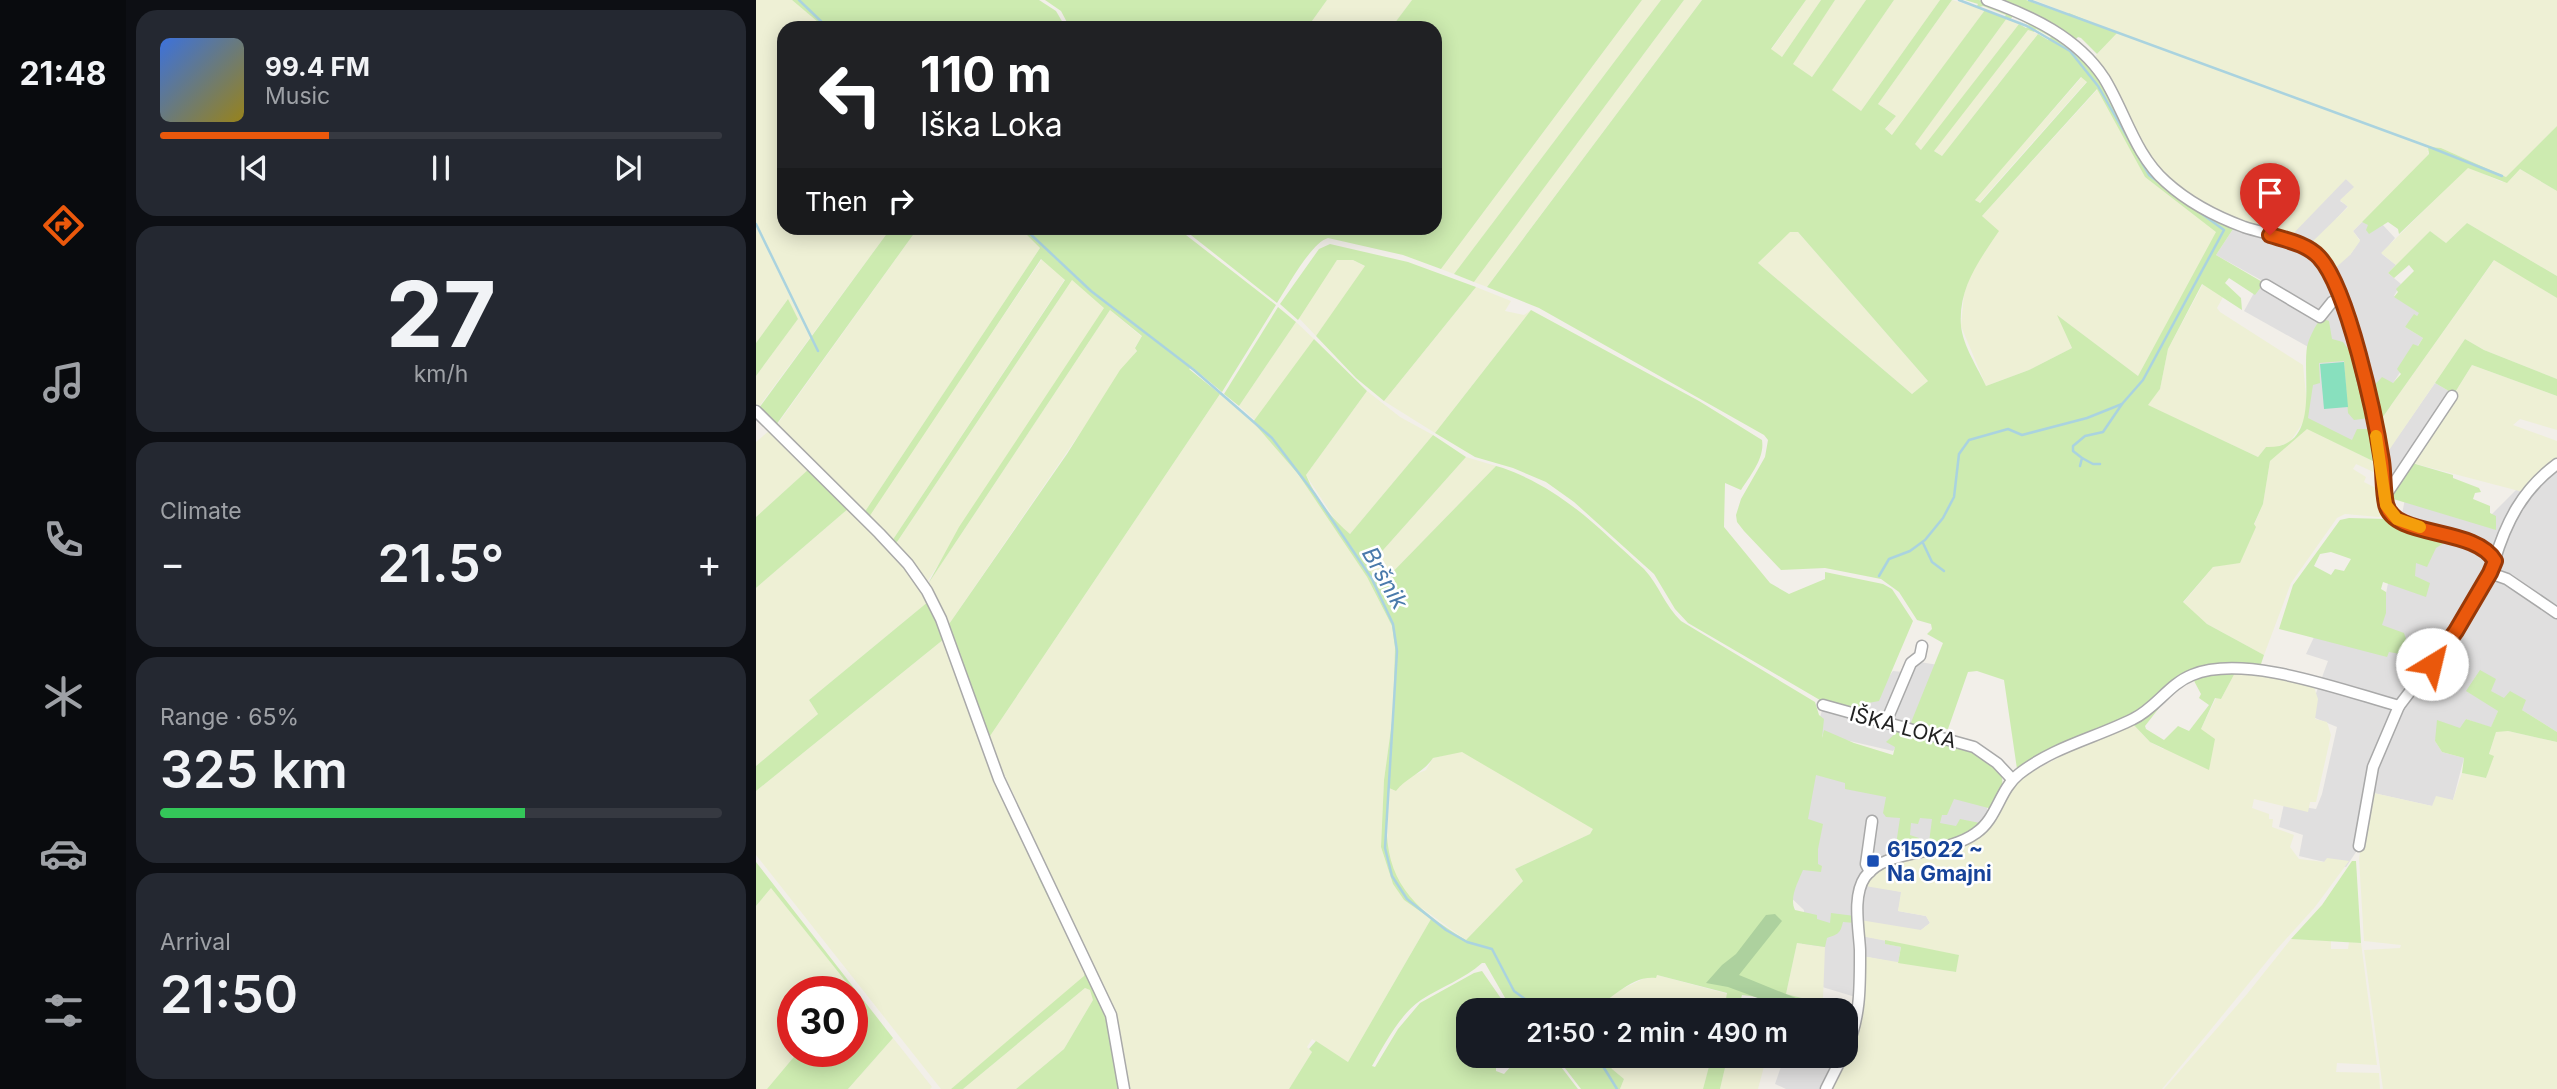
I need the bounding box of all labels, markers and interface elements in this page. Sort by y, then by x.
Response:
text: 110 m [920,45,1052,104]
icon: left [805,49,896,140]
text: 99.4 FM [265,51,370,82]
text: 21:48 [19,54,107,93]
text: Music [265,82,330,110]
text: Iška Loka [920,105,1063,144]
icon: previous [235,149,273,187]
icon: pause [422,149,460,187]
icon: next [609,149,647,187]
pin [2240,163,2300,235]
icon: arrive [2251,174,2289,212]
icon: right [882,182,920,220]
text: Then [805,186,868,217]
icon: directions [39,201,88,250]
text: 27 [386,259,496,369]
icon: music [39,358,88,407]
text: km/h [414,360,468,388]
text: Climate [160,497,242,525]
icon: phone [39,515,88,564]
text: 21.5° [378,532,504,595]
text: − [160,540,185,586]
text: + [697,540,722,586]
water label: Bršnik [1356,542,1414,615]
position arrow [2395,627,2469,701]
icon: climate [39,672,88,721]
street label: IŠKA LOKA [1847,701,1959,753]
text: Range · 65% [160,703,299,731]
text: 325 km [160,738,348,801]
icon: car [39,829,88,878]
place label: 615022 ~ Na Gmajni [1887,837,1992,886]
marker: 615022 ~ Na Gmajni [1865,853,1881,869]
text: Arrival [160,928,231,956]
text: 21:50 [160,963,298,1026]
speed limit sign: 30 [777,976,868,1067]
icon: filters [39,986,88,1035]
text: 21:50 · 2 min · 490 m [1526,1017,1788,1048]

